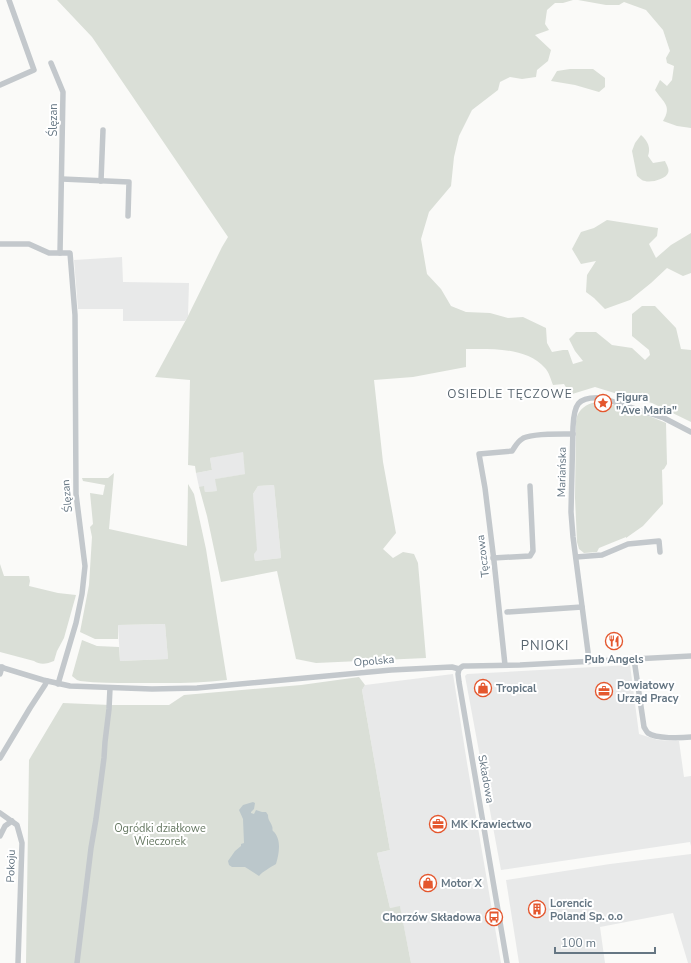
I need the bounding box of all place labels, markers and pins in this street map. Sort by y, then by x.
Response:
place label: Figura "Ave Maria" [616,390,677,418]
place icon: Figura "Ave Maria" [593,393,613,413]
restaurant icon: Pub Angels [604,631,624,651]
place label: Pub Angels [584,652,644,667]
shop icon: Tropical [473,678,493,698]
place label: Powiatowy Urząd Pracy [617,678,679,706]
place label: Tropical [496,681,537,696]
office icon: Powiatowy Urząd Pracy [594,681,614,701]
office icon: MK Krawiectwo [428,814,448,834]
place label: MK Krawiectwo [451,817,532,832]
shop icon: Motor X [418,873,438,893]
place label: Motor X [441,876,483,891]
place label: Lorencic Poland Sp. o.o [550,896,623,924]
building icon: Lorencic Poland Sp. o.o [527,899,547,919]
bus stop icon: Chorzów Składowa [484,907,504,927]
place label: Chorzów Składowa [382,910,481,925]

